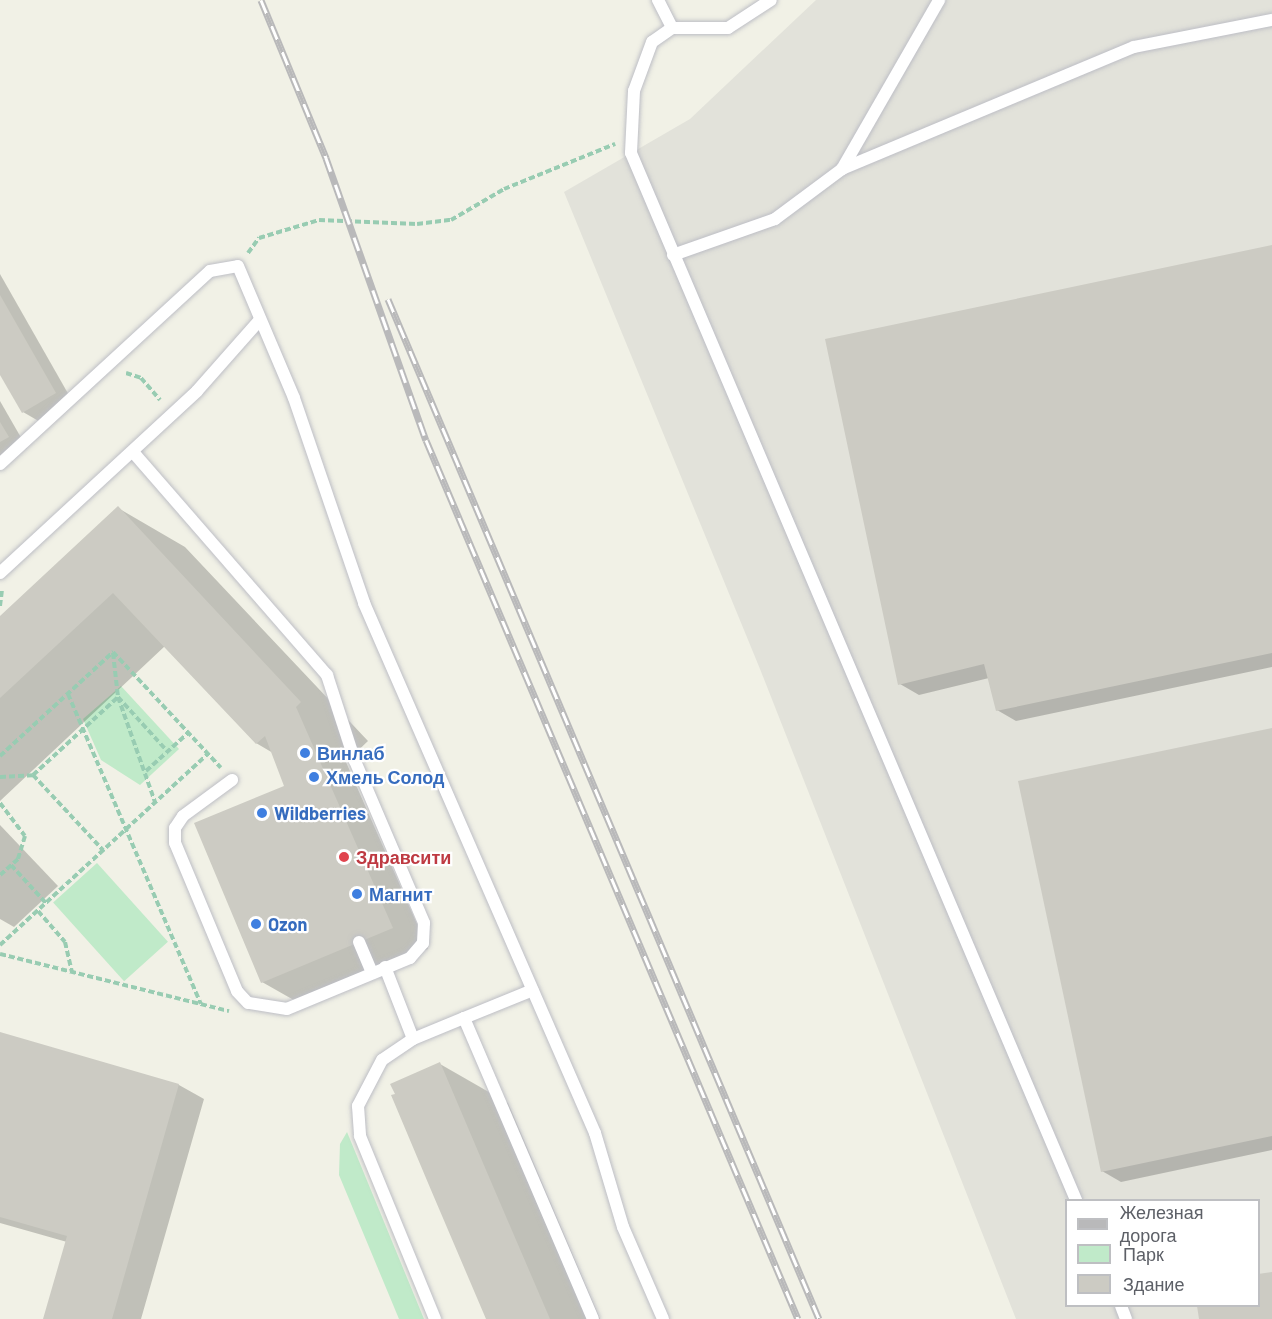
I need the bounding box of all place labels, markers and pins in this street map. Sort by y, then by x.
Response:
place label: Винлаб [317,742,385,764]
marker: Винлаб [298,746,312,760]
place label: Хмель Солод [326,766,444,788]
marker: Хмель Солод [307,770,321,784]
place label: Wildberries [274,802,366,824]
marker: Wildberries [255,806,269,820]
place label: Здравсити [356,846,451,868]
marker: Здравсити [337,850,351,864]
place label: Магнит [369,883,432,905]
marker: Магнит [350,887,364,901]
place label: Ozon [268,913,307,935]
marker: Ozon [249,917,263,931]

